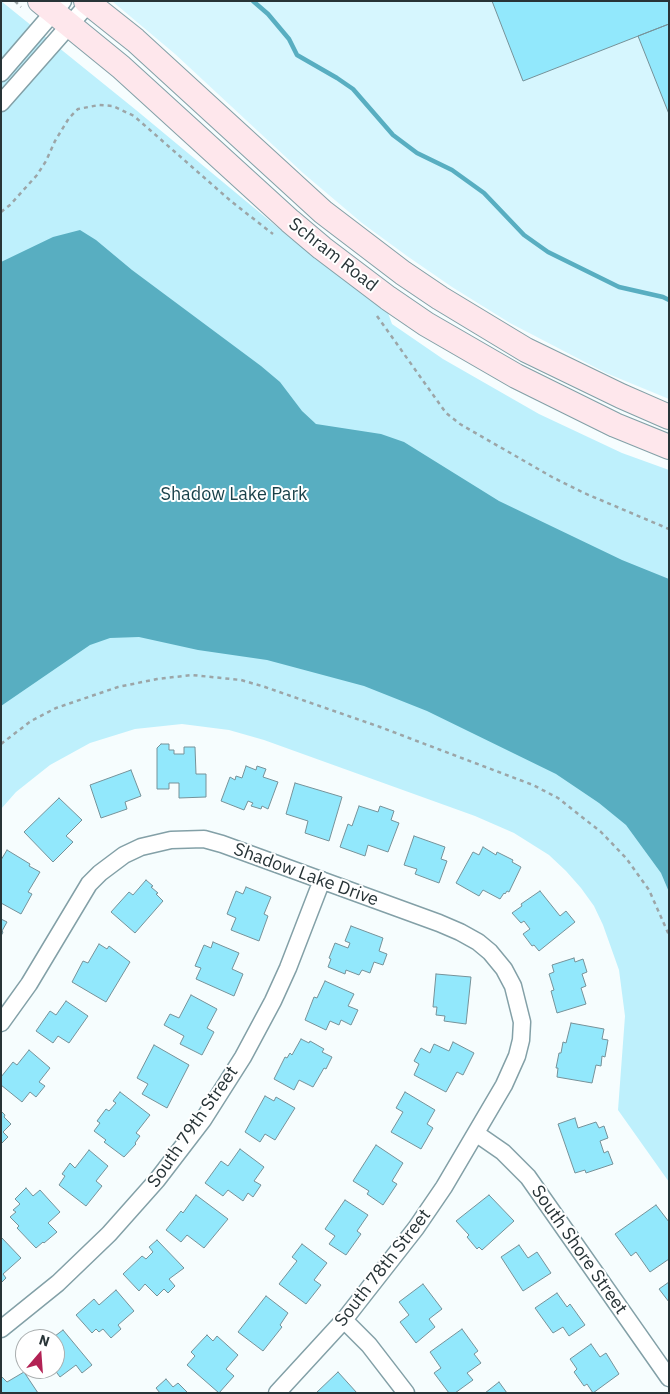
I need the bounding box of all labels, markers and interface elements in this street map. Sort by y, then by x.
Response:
street label: Schram Road [284,213,382,297]
park label: Shadow Lake Park [160,484,308,506]
street label: Shadow Lake Drive [231,839,381,911]
street label: South 79th Street [143,1062,243,1192]
street label: South Shore Street [526,1181,632,1319]
street label: South 78th Street [330,1205,436,1331]
north arrow [15,1329,65,1379]
text: N [37,1331,52,1351]

